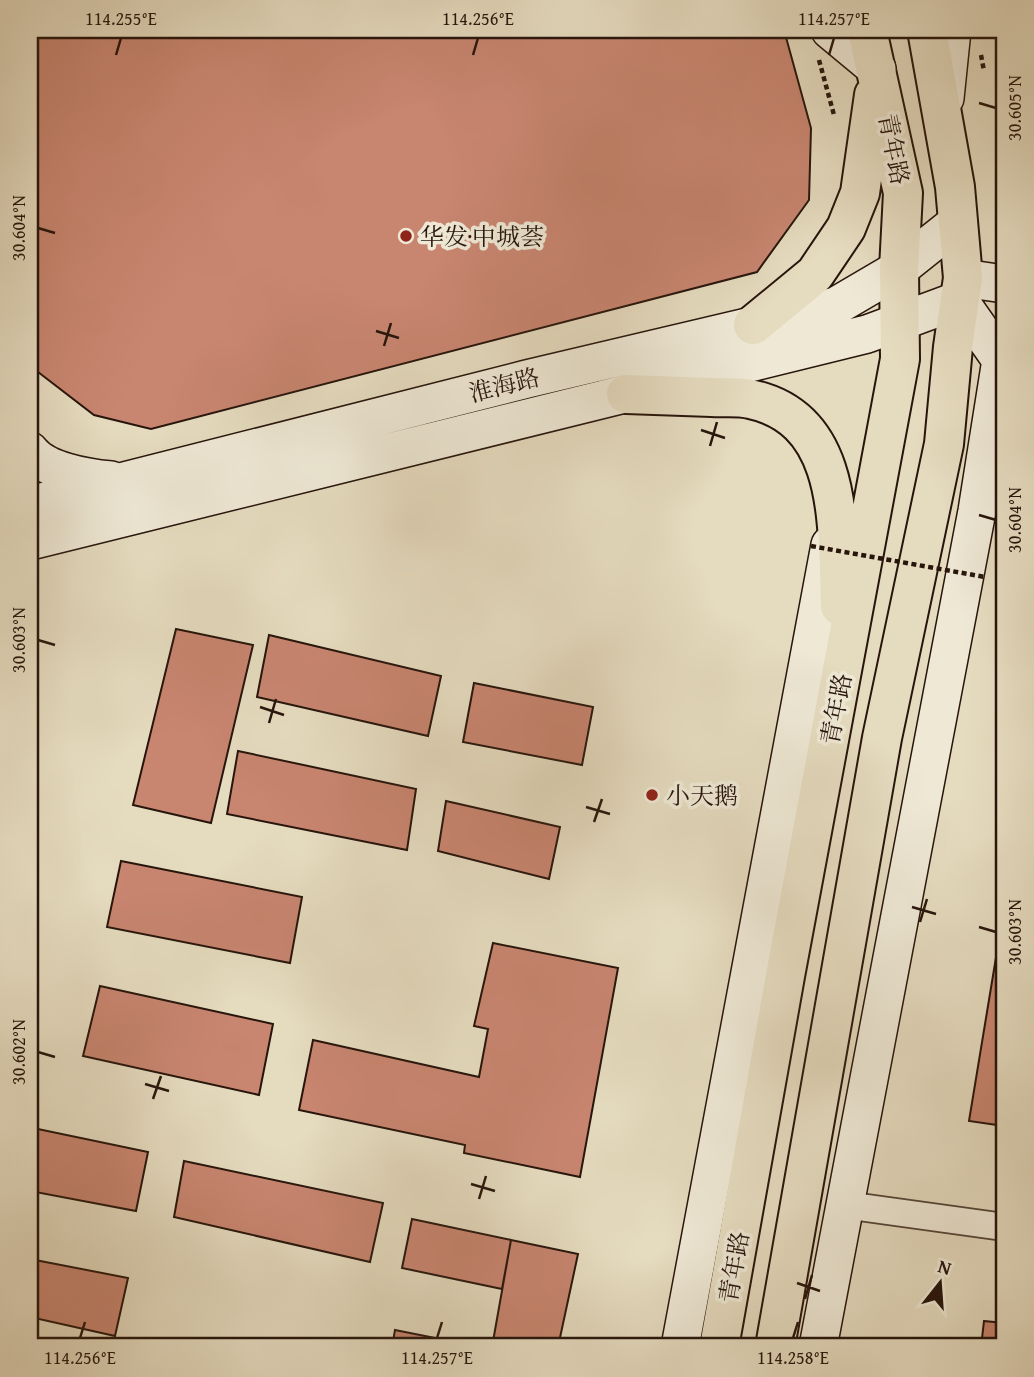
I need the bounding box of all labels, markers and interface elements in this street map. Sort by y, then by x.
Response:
text: 114.255°E [85,5,157,32]
text: 114.256°E [442,5,514,32]
text: 114.257°E [798,5,870,32]
text: 30.605°N [1001,75,1028,141]
street label: 青年路 [870,110,918,188]
text: 30.604°N [5,195,32,261]
place label: 华发·中城荟 [420,219,544,254]
marker: 华发·中城荟 [398,228,414,244]
street label: 淮海路 [465,359,543,411]
text: 30.604°N [1001,487,1028,553]
text: 30.603°N [5,607,32,673]
street label: 青年路 [812,670,860,748]
place label: 小天鹅 [666,778,738,813]
marker: 小天鹅 [644,787,660,803]
text: 30.603°N [1001,899,1028,965]
text: 30.602°N [5,1019,32,1085]
street label: 青年路 [711,1229,757,1305]
north arrow [904,1248,974,1318]
text: N [935,1251,955,1282]
text: 114.256°E [44,1344,116,1371]
text: 114.257°E [401,1344,473,1371]
text: 114.258°E [757,1344,829,1371]

